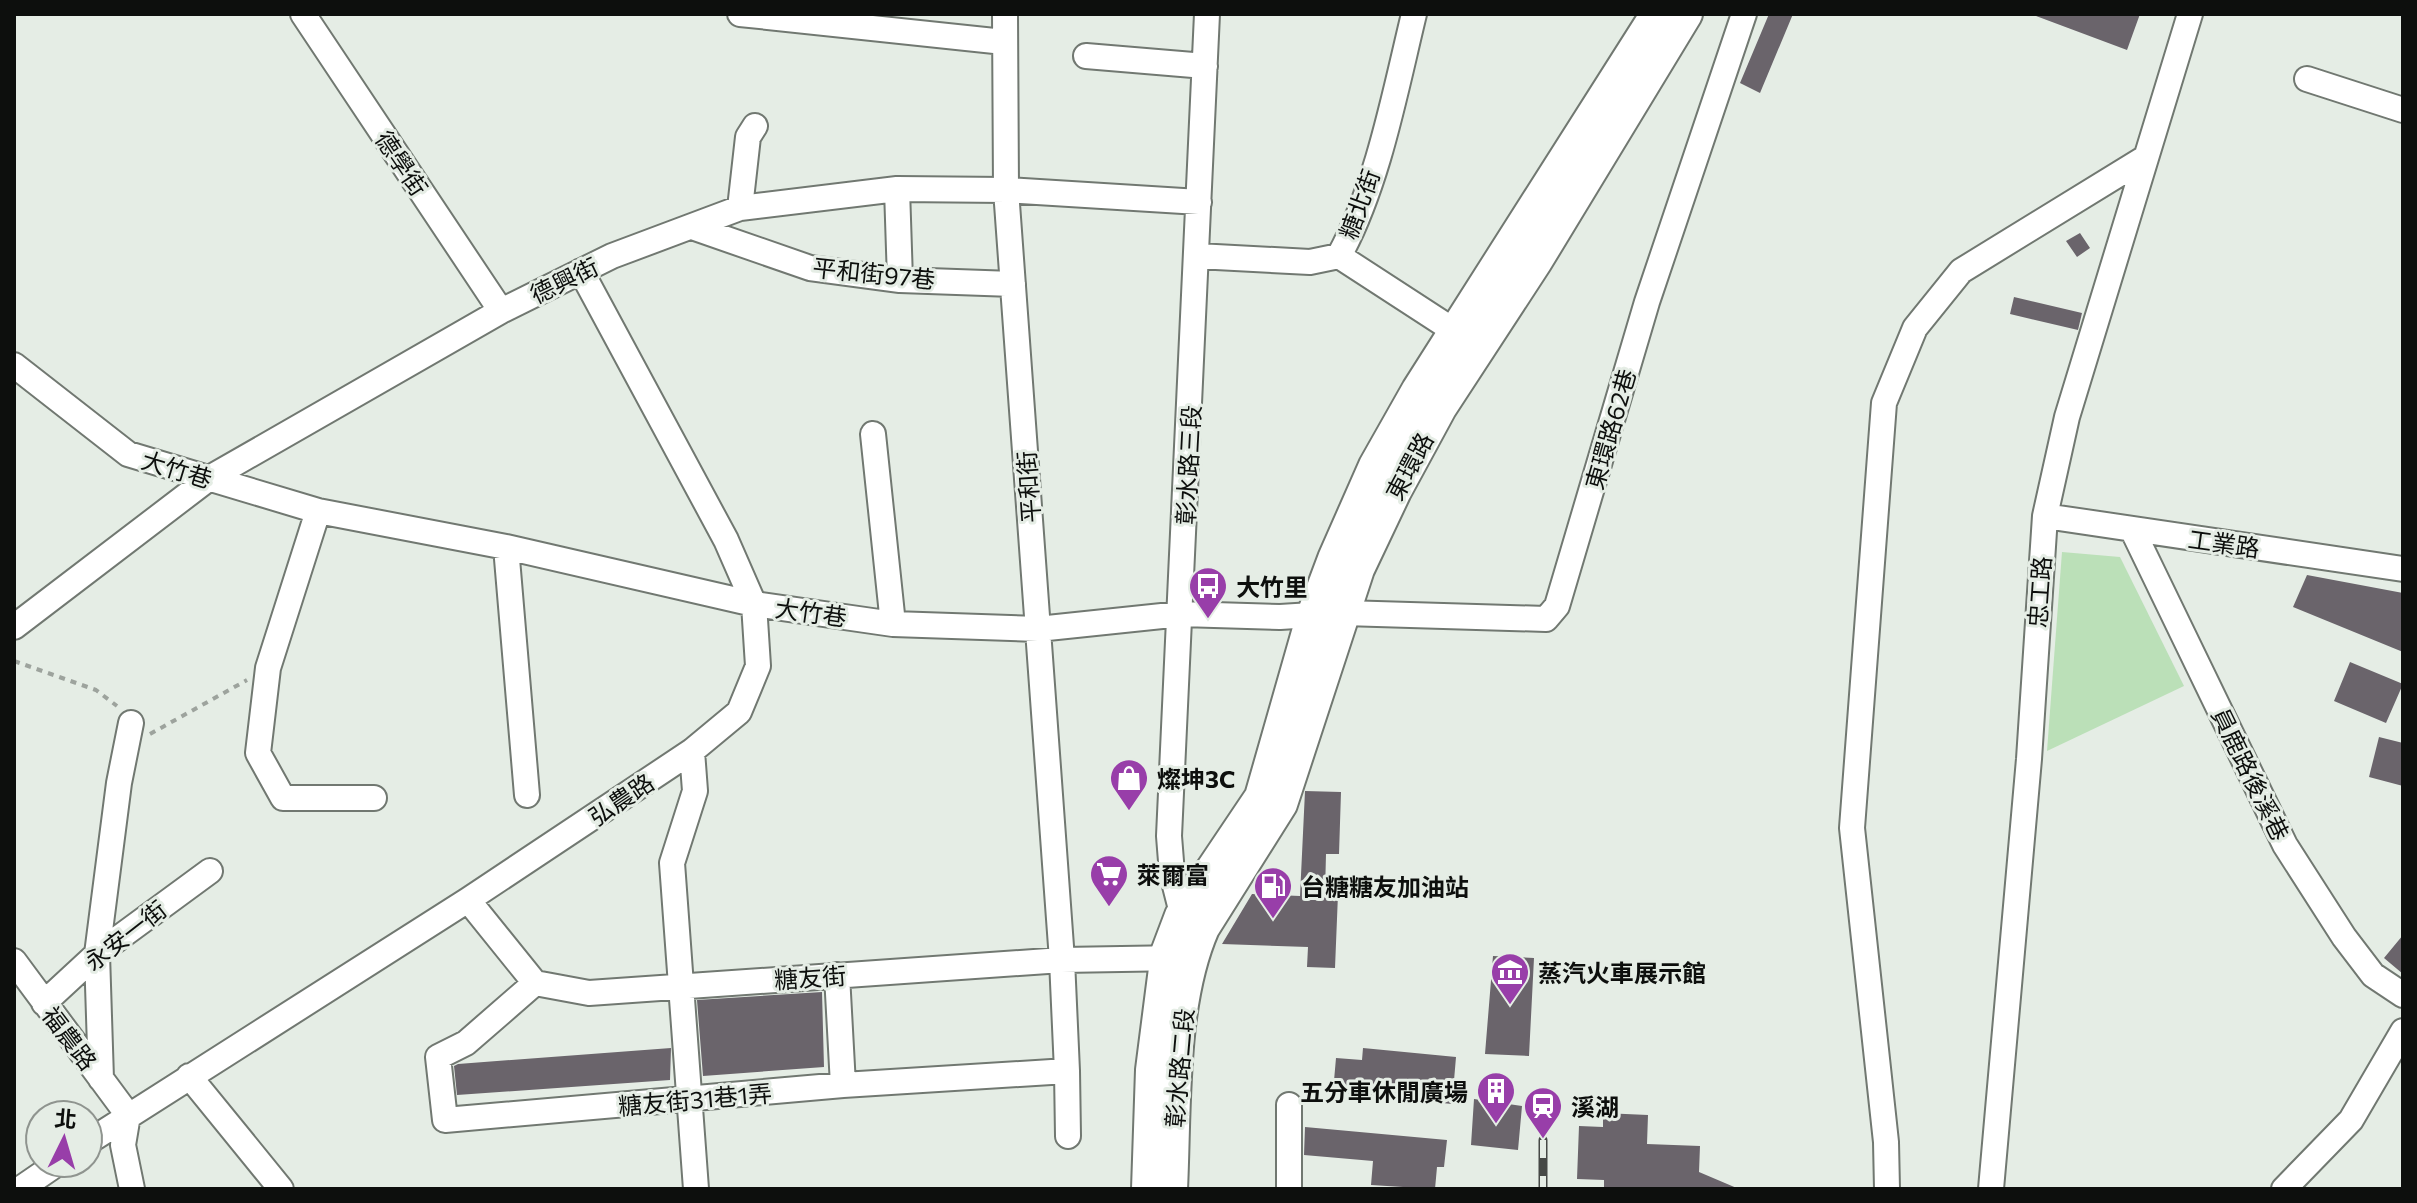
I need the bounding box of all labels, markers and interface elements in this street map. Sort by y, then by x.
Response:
street label: 德學街 [370,125,434,201]
street label: 糖北街 [1333,165,1385,243]
street label: 德興街 [525,251,603,309]
street label: 平和街97巷 [811,252,937,294]
street label: 東環路62巷 [1579,365,1641,493]
street label: 彰水路三段 [1170,404,1206,526]
street label: 東環路 [1379,427,1439,505]
street label: 大竹巷 [138,445,216,493]
street label: 平和街 [1011,450,1045,524]
street label: 工業路 [2186,524,2262,562]
street label: 忠工路 [2022,555,2056,629]
bus stop icon: 大竹里 [1187,565,1229,620]
place label: 大竹里 [1236,572,1308,601]
street label: 大竹巷 [773,593,849,631]
street label: 員鹿路後溪巷 [2206,703,2296,845]
shop icon: 燦坤3C [1108,757,1150,812]
place label: 燦坤3C [1157,764,1235,793]
street label: 弘農路 [583,767,659,831]
supermarket icon: 萊爾富 [1088,853,1130,908]
place label: 萊爾富 [1137,860,1209,889]
fuel station icon: 台糖糖友加油站 [1252,865,1294,920]
place label: 台糖糖友加油站 [1301,872,1469,901]
street label: 永安一街 [78,894,172,976]
museum icon: 蒸汽火車展示館 [1489,951,1531,1006]
place label: 蒸汽火車展示館 [1538,958,1706,987]
street label: 糖友街 [773,960,847,994]
street label: 福農路 [37,1001,103,1075]
street label: 彰水路二段 [1159,1007,1199,1129]
building icon: 五分車休閒廣場 [1475,1070,1517,1125]
place label: 五分車休閒廣場 [1300,1077,1468,1106]
street label: 糖友街31巷1弄 [617,1078,773,1120]
station icon: 溪湖 [1522,1085,1564,1140]
place label: 溪湖 [1571,1092,1619,1121]
north arrow [24,1099,104,1179]
text: 北 [54,1104,78,1133]

